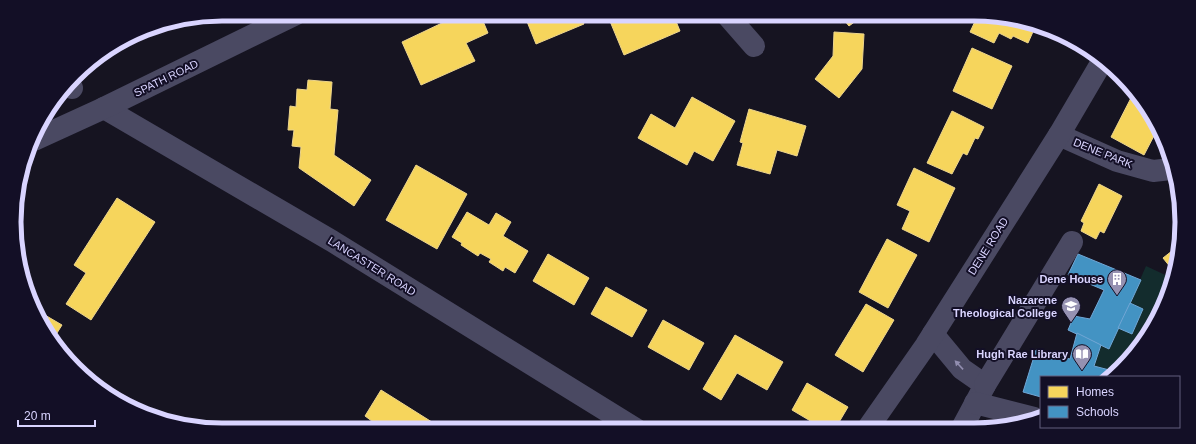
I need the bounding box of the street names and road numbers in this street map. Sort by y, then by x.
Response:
street label: SPATH ROAD [132,57,200,99]
street label: DENE PARK [1072,136,1135,171]
street label: DENE ROAD [966,215,1010,277]
street label: LANCASTER ROAD [326,234,418,298]

